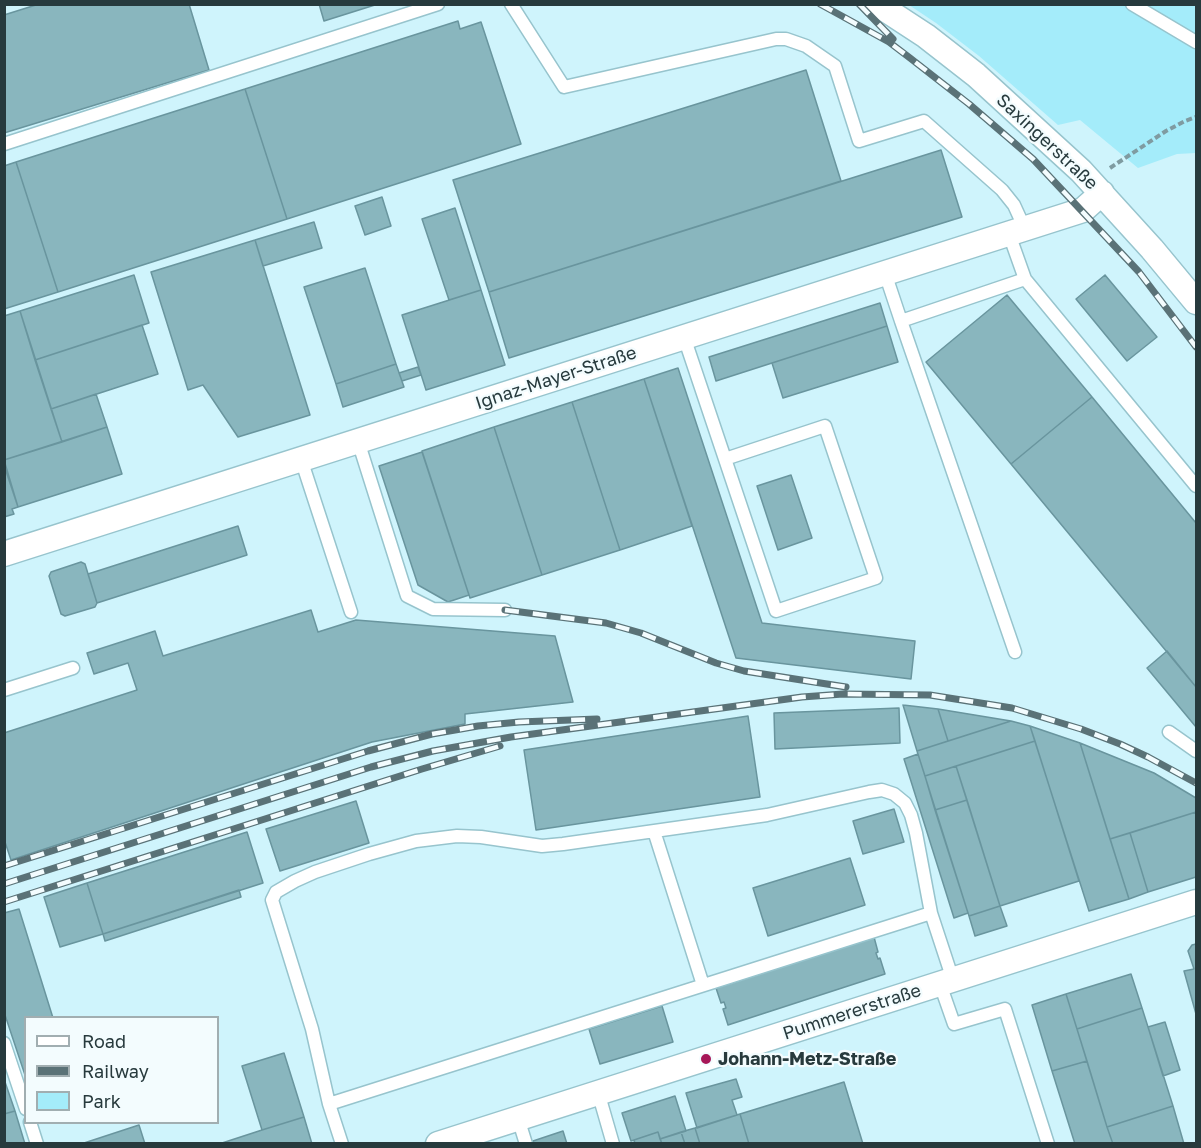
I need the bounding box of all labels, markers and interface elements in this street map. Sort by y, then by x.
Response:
street label: Saxingerstraße [992,90,1102,194]
street label: Ignaz-Mayer-Straße [473,342,639,414]
street label: Pummererstraße [780,979,924,1045]
legend [24,1016,219,1124]
text: Road [82,1030,126,1052]
place label: Johann-Metz-Straße [718,1048,896,1070]
marker: Johann-Metz-Straße [699,1052,713,1066]
text: Railway [82,1060,149,1082]
text: Park [82,1090,121,1112]

